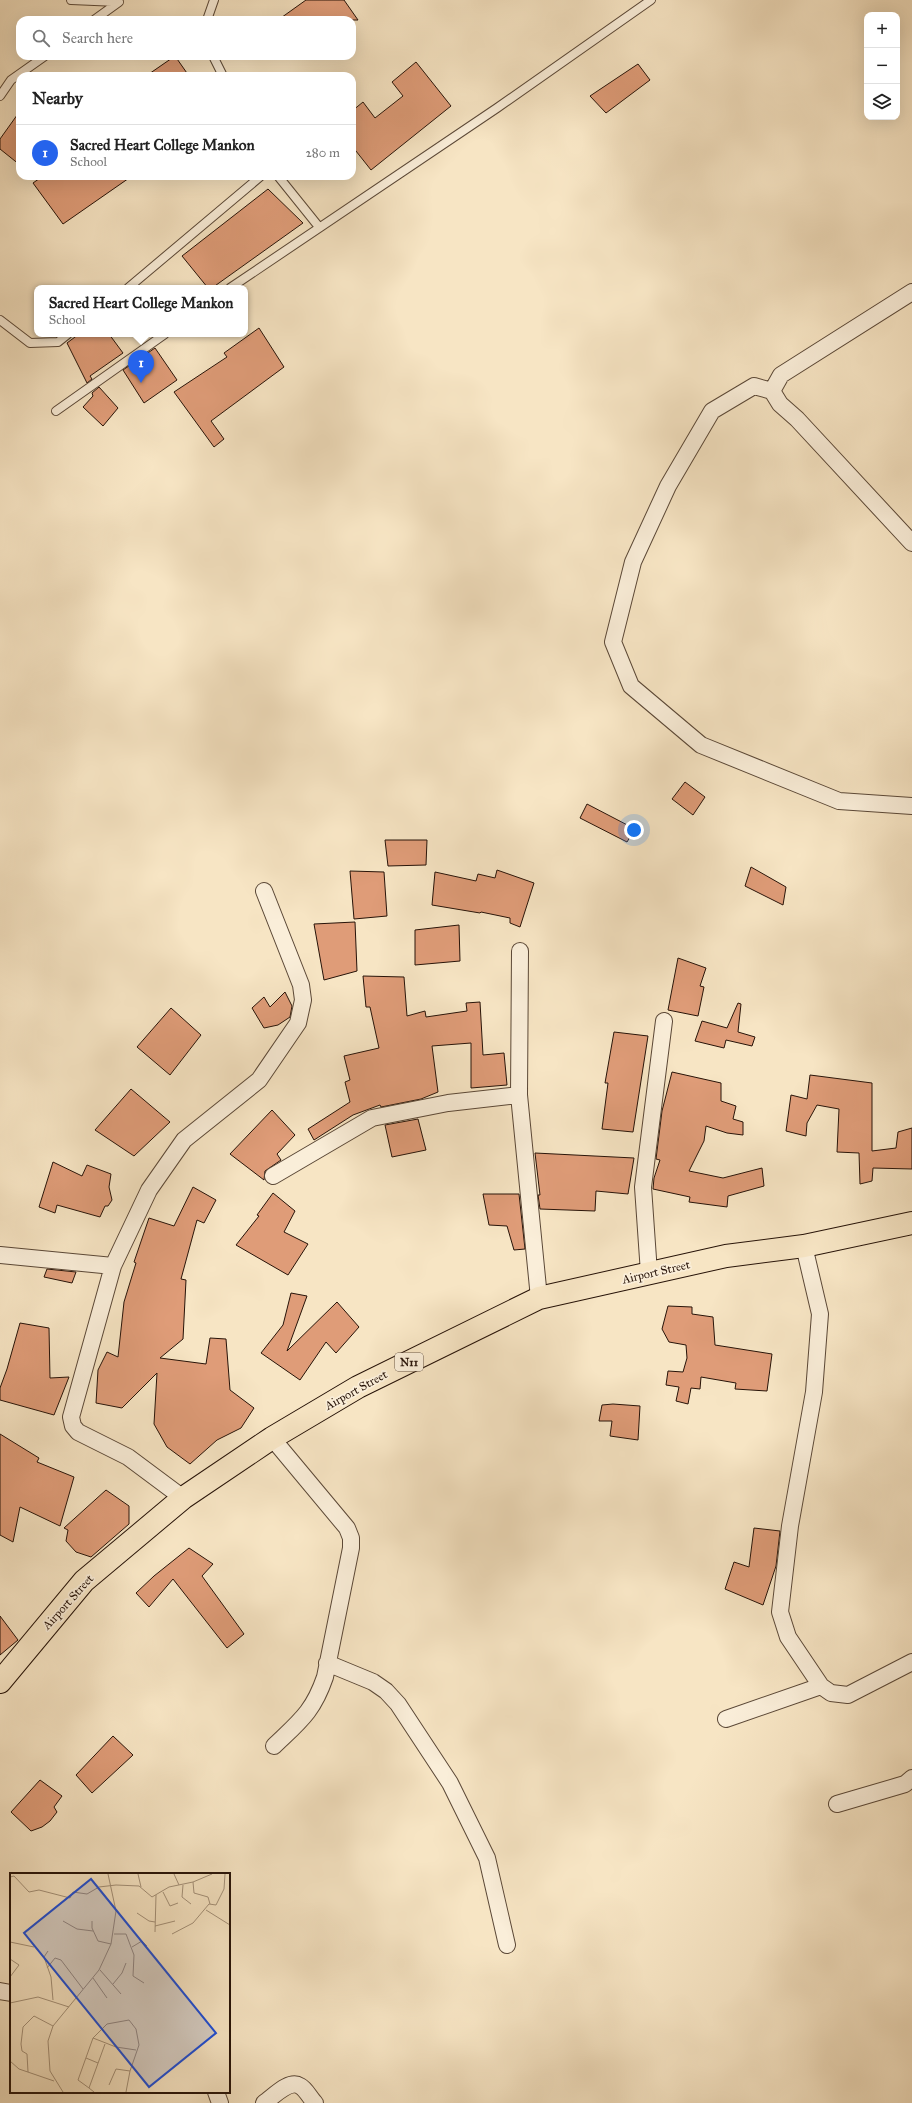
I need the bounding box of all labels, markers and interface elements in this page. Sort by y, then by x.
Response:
map controls [864,12,900,120]
button: + [864,12,900,48]
search box [16,16,356,60]
icon: search [30,27,52,49]
text: Search here [62,29,133,47]
button: − [864,48,900,84]
button: layers [864,84,900,120]
text: Nearby [32,88,83,109]
text: Sacred Heart College Mankon [70,136,255,154]
text: 1 [42,145,48,161]
text: 280 m [305,145,340,161]
text: School [70,154,107,170]
popup [34,285,248,337]
text: Sacred Heart College Mankon [49,294,233,312]
text: School [49,312,86,328]
pin: 1 [128,350,154,383]
your location [624,820,644,840]
street label: Airport Street [620,1257,692,1287]
road number: N11 [395,1353,423,1371]
street label: Airport Street [321,1367,390,1413]
street label: Airport Street [39,1571,97,1633]
inset map [10,1873,230,2093]

